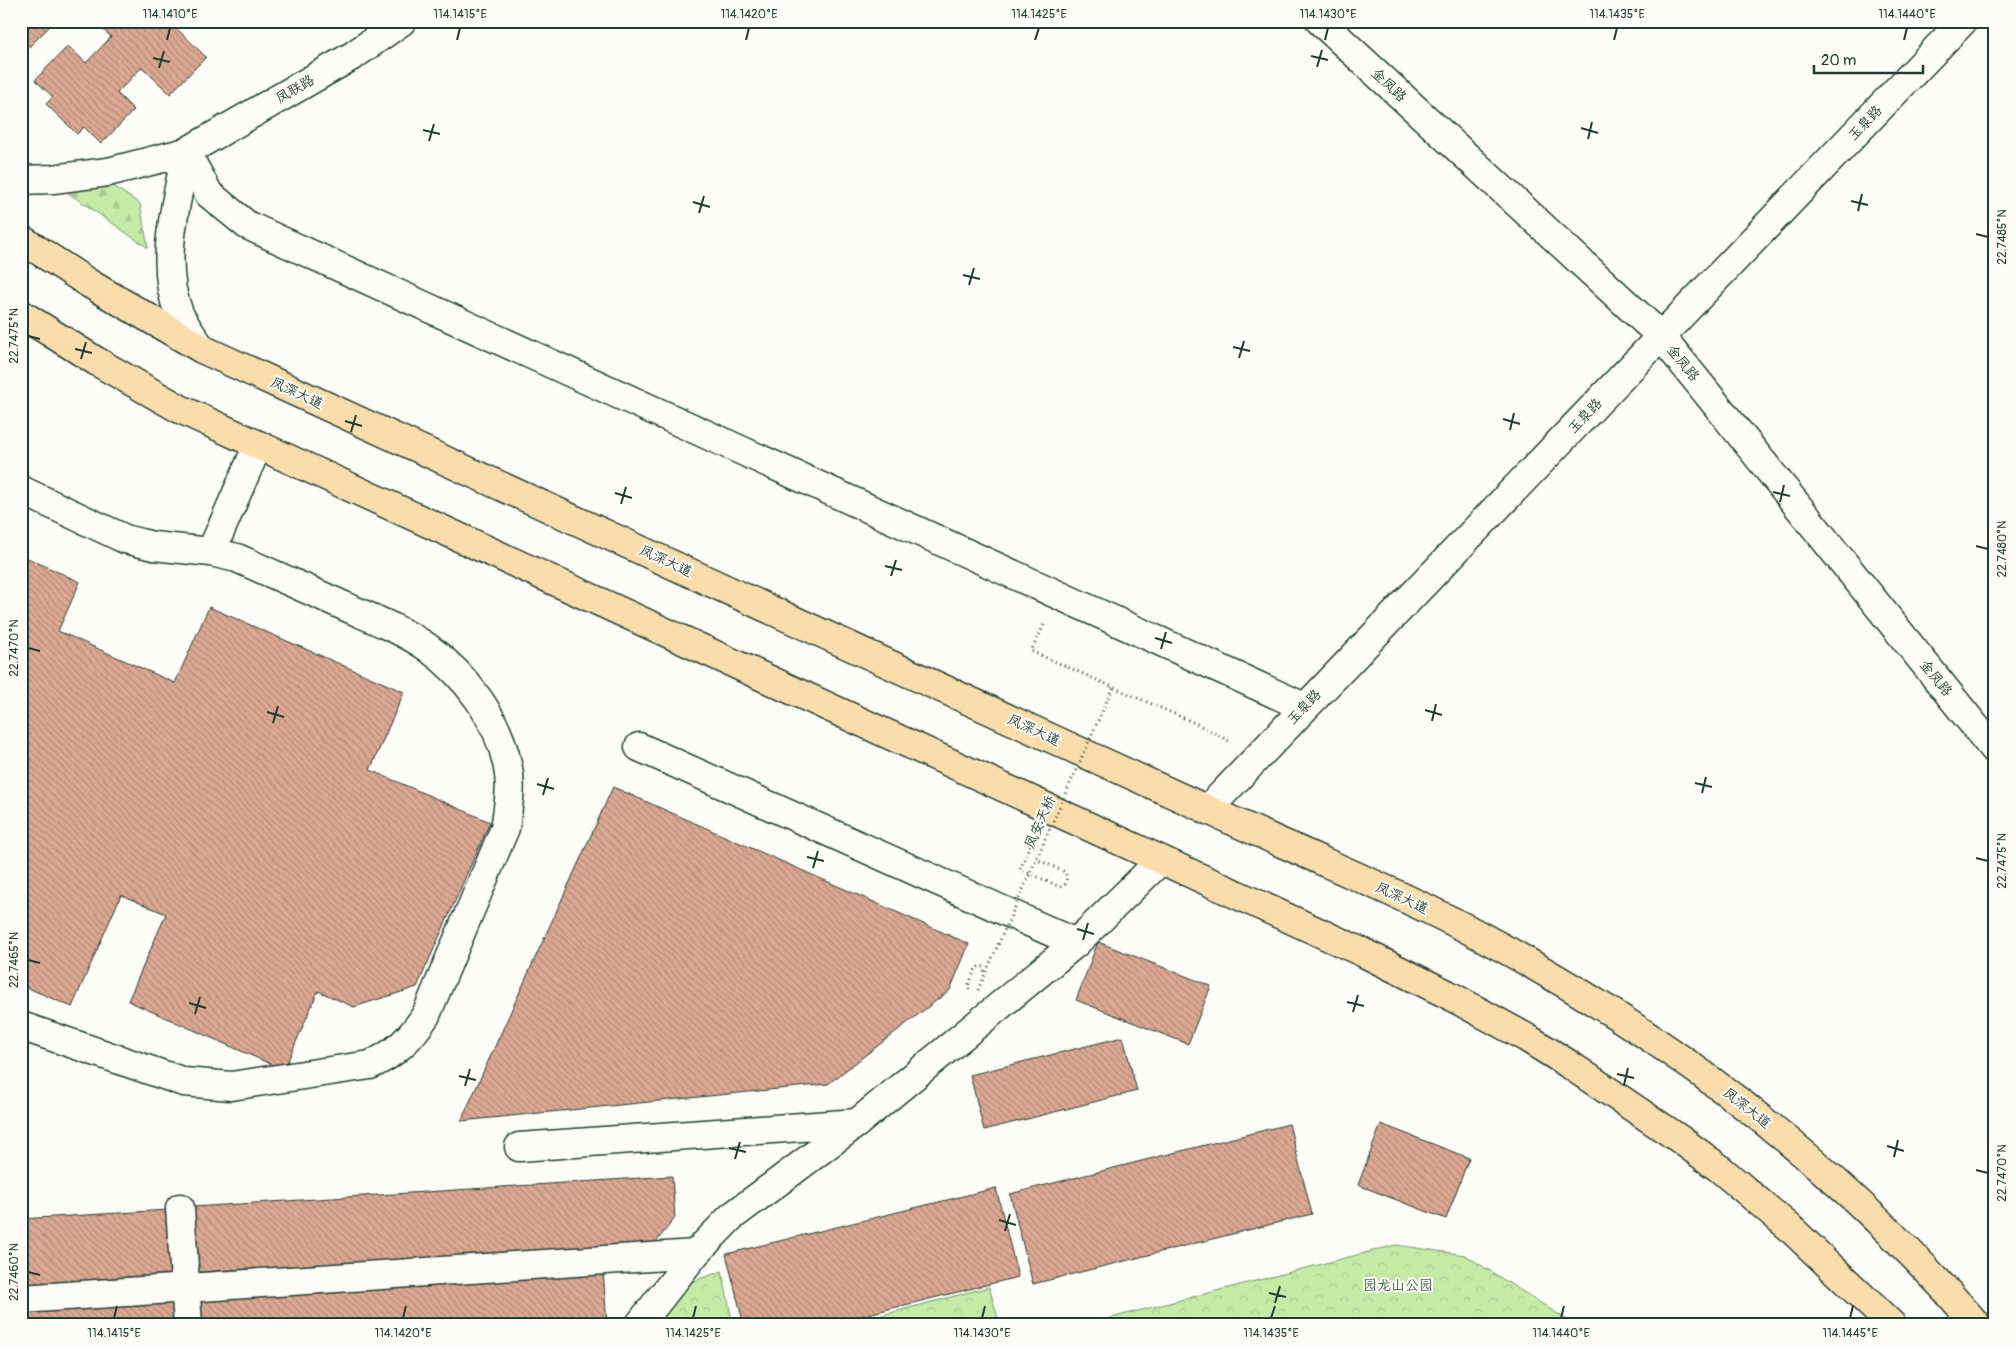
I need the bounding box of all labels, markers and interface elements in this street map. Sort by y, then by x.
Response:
text: 114.1410°E [142,7,198,22]
text: 114.1415°E [433,7,487,22]
text: 114.1420°E [720,7,778,22]
text: 114.1425°E [1011,7,1067,22]
text: 114.1430°E [1299,7,1357,22]
text: 114.1435°E [1589,7,1645,22]
text: 114.1440°E [1878,7,1936,22]
scale bar [1814,42,1922,74]
text: 20 m [1821,51,1856,70]
street label: 金凤路 [1368,64,1410,106]
street label: 凤联路 [273,71,317,107]
street label: 玉泉路 [1844,102,1886,144]
text: 22.7485°N [1995,209,2010,265]
text: 22.7475°N [7,308,22,364]
street label: 金凤路 [1663,341,1703,385]
street label: 凤深大道 [268,373,326,413]
street label: 玉泉路 [1564,395,1606,437]
text: 22.7480°N [1995,521,2010,577]
street label: 凤深大道 [637,541,695,581]
text: 22.7470°N [7,619,22,677]
street label: 金凤路 [1916,656,1956,700]
street label: 玉泉路 [1283,686,1325,728]
street label: 凤深大道 [1005,710,1063,750]
street label: 凤安天桥 [1021,793,1059,851]
text: 22.7475°N [1995,833,2010,889]
street label: 凤深大道 [1373,878,1431,918]
text: 22.7465°N [7,932,22,988]
street label: 凤深大道 [1720,1084,1774,1132]
text: 22.7470°N [1995,1144,2010,1202]
text: 22.7460°N [7,1243,22,1301]
park label: 园龙山公园 [1363,1277,1433,1294]
text: 114.1415°E [87,1326,141,1341]
text: 114.1420°E [374,1326,432,1341]
text: 114.1425°E [665,1326,721,1341]
text: 114.1430°E [953,1326,1011,1341]
text: 114.1435°E [1243,1326,1299,1341]
text: 114.1440°E [1532,1326,1590,1341]
text: 114.1445°E [1822,1326,1878,1341]

